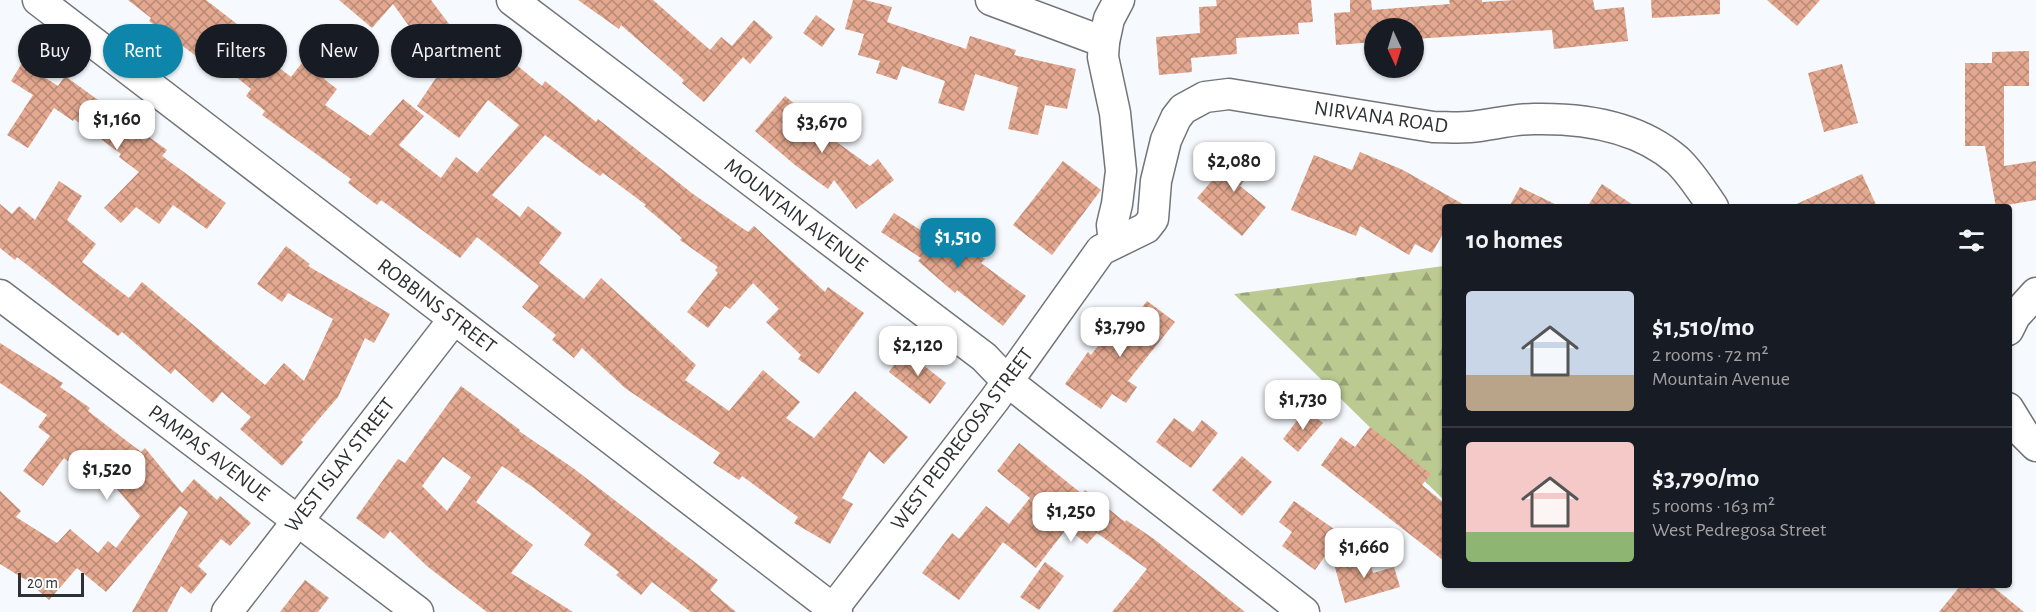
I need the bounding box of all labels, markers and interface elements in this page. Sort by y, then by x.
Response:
north arrow [1364,18,1424,78]
map controls [1364,18,1424,78]
chip: Buy [18,24,91,78]
chip: Rent [103,24,183,78]
chip: Filters [195,24,287,78]
chip: New [299,24,379,78]
chip: Apartment [391,24,522,78]
street label: NIRVANA ROAD [1313,97,1449,137]
pin: $1,160 [68,100,166,151]
pin: $3,670 [773,103,871,154]
text: $1,160 [93,109,141,129]
text: $3,670 [797,112,847,132]
pin: $2,080 [1185,142,1283,193]
text: $2,080 [1207,151,1261,171]
street label: MOUNTAIN AVENUE [721,155,871,275]
pin: $1,510 [909,218,1007,269]
icon: filters [1955,224,1988,257]
text: $1,510 [934,227,982,247]
text: 10 homes [1466,227,1563,253]
street label: ROBBINS STREET [374,255,500,357]
pin: $3,790 [1071,307,1169,358]
text: $1,510/mo [1652,314,1754,340]
icon: home [1514,315,1586,387]
text: $3,790 [1095,316,1145,336]
pin: $2,120 [869,326,967,377]
text: $2,120 [893,335,943,355]
street label: WEST PEDREGOSA STREET [887,344,1037,534]
text: 2 rooms · 72 m² [1652,345,1769,365]
text: Mountain Avenue [1652,369,1790,389]
pin: $1,730 [1254,380,1352,431]
text: $1,730 [1279,389,1327,409]
street label: WEST ISLAY STREET [281,394,399,536]
street label: PAMPAS AVENUE [145,401,273,505]
pin: $1,520 [58,450,156,501]
text: $1,520 [82,459,132,479]
text: $3,790/mo [1652,465,1759,491]
icon: home [1514,466,1586,538]
pin: $1,250 [1022,492,1120,543]
text: 5 rooms · 163 m² [1652,496,1775,516]
text: $1,250 [1046,501,1096,521]
text: West Pedregosa Street [1652,520,1826,540]
pin: $1,660 [1315,528,1413,579]
text: $1,660 [1339,537,1389,557]
scale bar [18,570,84,598]
text: 20 m [27,575,58,591]

